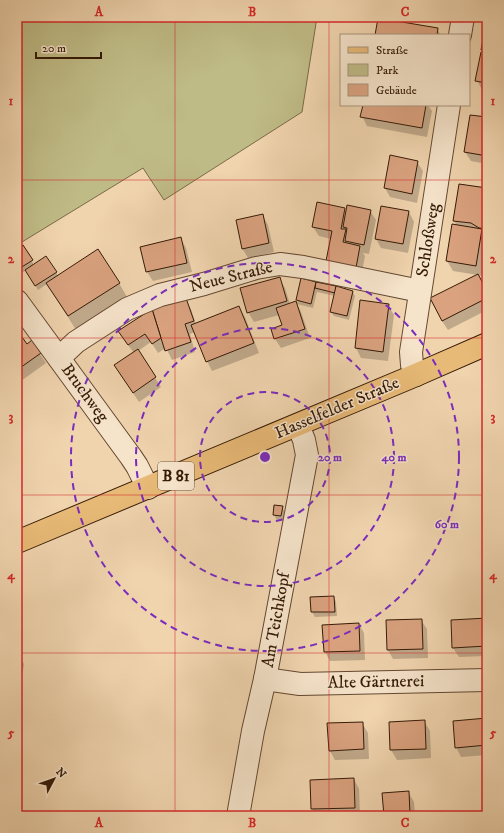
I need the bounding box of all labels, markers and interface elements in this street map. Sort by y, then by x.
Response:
text: A [94,4,104,20]
text: B [248,4,256,20]
text: C [401,4,410,20]
scale bar [36,34,101,60]
legend [340,34,470,106]
text: 20 m [42,41,66,56]
text: Straße [376,43,408,58]
text: Park [376,63,398,78]
text: Gebäude [376,83,417,98]
text: 1 [9,93,14,109]
text: 1 [491,93,496,109]
street label: Schloßweg [411,201,445,279]
text: 2 [8,251,15,267]
text: 2 [490,251,497,267]
street label: Neue Straße [187,256,275,298]
street label: Bruchweg [56,359,114,427]
street label: Hasselfelder Straße [271,372,403,444]
text: 3 [9,409,14,425]
text: 3 [491,409,496,425]
centre of rings [258,450,272,464]
text: 20 m [318,450,342,465]
text: 40 m [381,450,406,465]
road number: B 81 [158,462,194,490]
text: 60 m [435,517,459,532]
text: 4 [6,567,15,584]
text: 4 [488,567,497,584]
street label: Am Teichkopf [257,568,296,669]
street label: Alte Gärtnerei [328,670,424,694]
text: 5 [7,725,15,741]
text: 5 [489,725,497,741]
north arrow [34,759,74,799]
text: N [53,765,69,781]
text: A [94,815,104,831]
text: B [248,815,256,831]
text: C [401,815,410,831]

